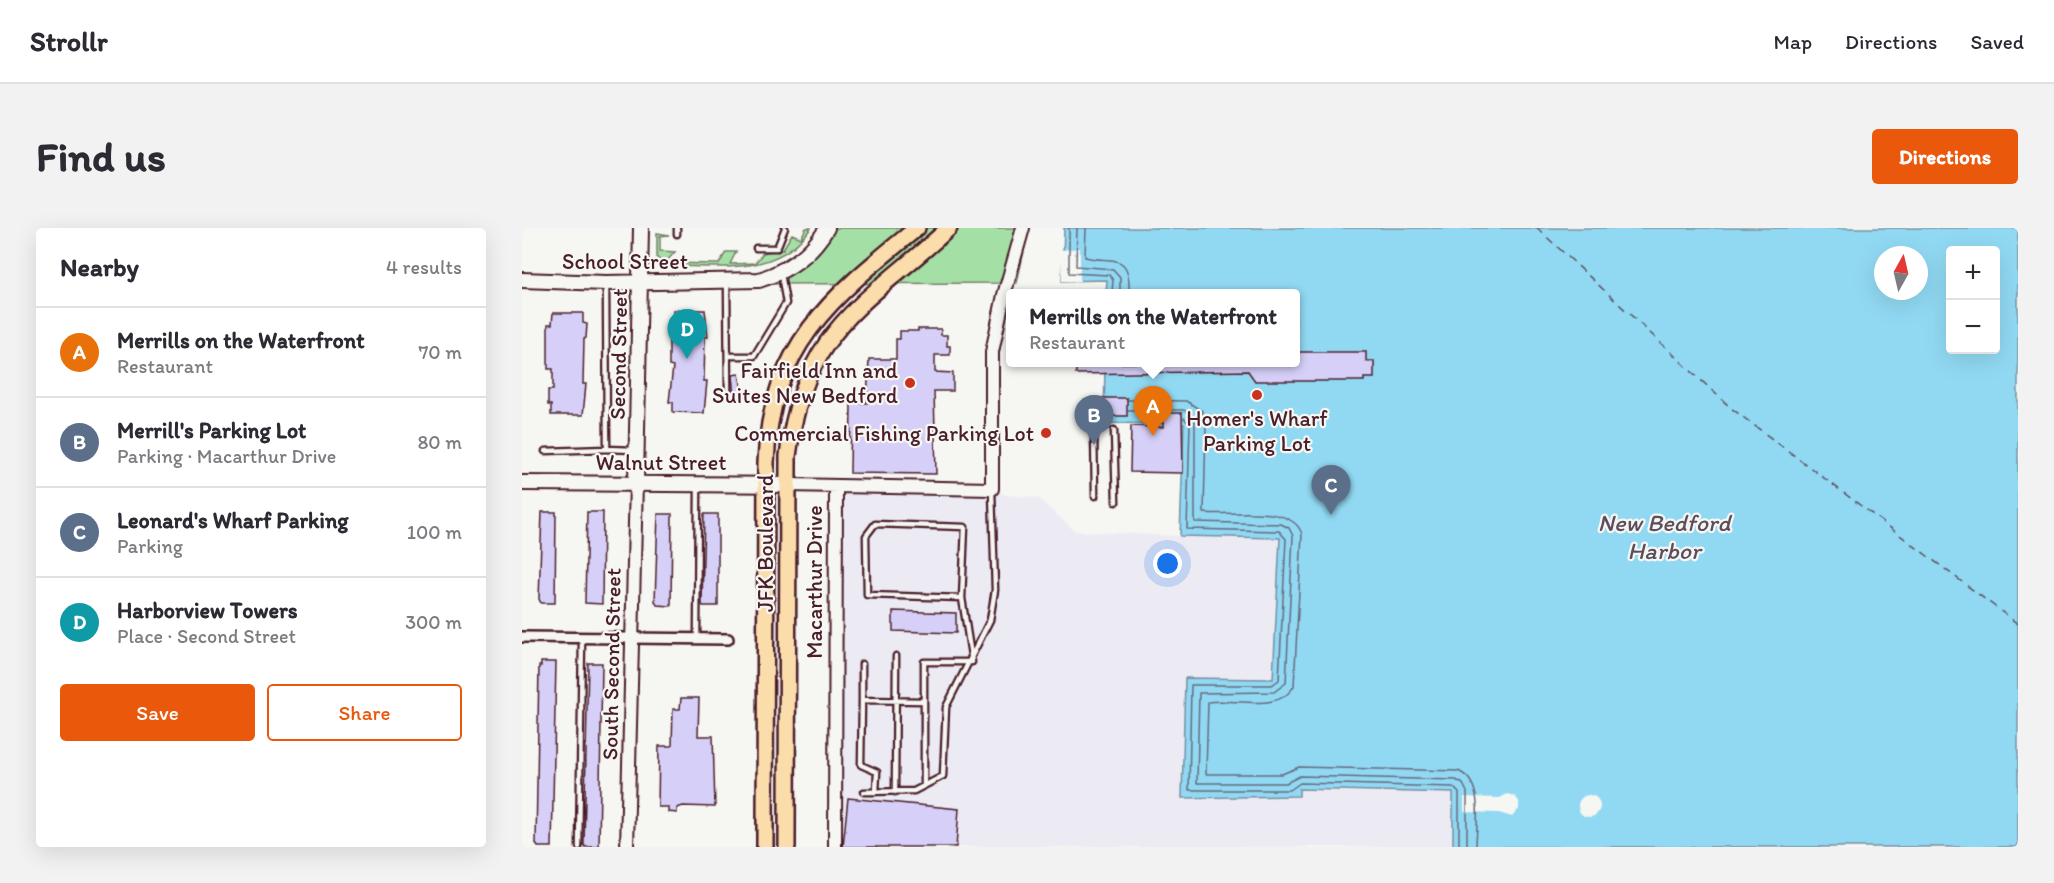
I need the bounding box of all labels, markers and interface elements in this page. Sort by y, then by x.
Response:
text: Strollr [30,24,108,58]
text: Map [1774,29,1812,54]
text: Directions [1845,29,1937,54]
text: Saved [1970,29,2024,54]
button: Directions [1872,129,2018,184]
text: Find us [36,131,166,182]
north arrow [1874,246,1928,300]
map controls [1946,246,2000,354]
button: + [1946,246,2000,300]
street label: School Street [562,248,688,275]
text: Nearby [60,251,139,283]
text: 4 results [386,255,462,279]
street label: Second Street [604,288,633,420]
popup [1006,289,1300,367]
button: − [1946,300,2000,354]
text: Merrills on the Waterfront [1029,303,1277,330]
pin: D [668,310,706,359]
text: Merrills on the Waterfront [117,327,364,354]
text: Restaurant [1029,330,1125,354]
text: A [73,340,86,364]
text: 70 m [418,340,462,364]
text: Restaurant [117,354,213,378]
place label: Fairfield Inn and Suites New Bedford [712,357,898,409]
marker: Fairfield Inn and Suites New Bedford [903,376,917,390]
pin: A [1134,386,1172,436]
marker: Homer's Wharf Parking Lot [1250,388,1264,402]
pin: B [1074,396,1114,445]
place label: Homer's Wharf Parking Lot [1186,405,1328,457]
text: Merrill's Parking Lot [117,417,306,444]
place label: Commercial Fishing Parking Lot [734,420,1034,447]
marker: Commercial Fishing Parking Lot [1039,426,1053,440]
text: B [73,430,86,454]
text: 80 m [417,430,462,454]
text: Parking · Macarthur Drive [117,444,336,468]
street label: Walnut Street [596,449,726,476]
pin: C [1312,466,1350,515]
street label: JFK Boulevard [752,474,779,612]
street label: Macarthur Drive [801,505,828,659]
text: Leonard's Wharf Parking [117,507,349,534]
water label: New Bedford Harbor [1598,508,1732,565]
text: C [73,520,86,544]
text: 100 m [407,520,462,544]
text: Parking [117,534,183,558]
your location [1153,549,1182,578]
street label: South Second Street [596,568,627,760]
text: Harborview Towers [117,597,298,624]
text: D [73,610,86,634]
text: 300 m [405,610,462,634]
text: Place · Second Street [117,624,296,648]
button: Save [60,684,255,741]
button: Share [267,684,462,741]

